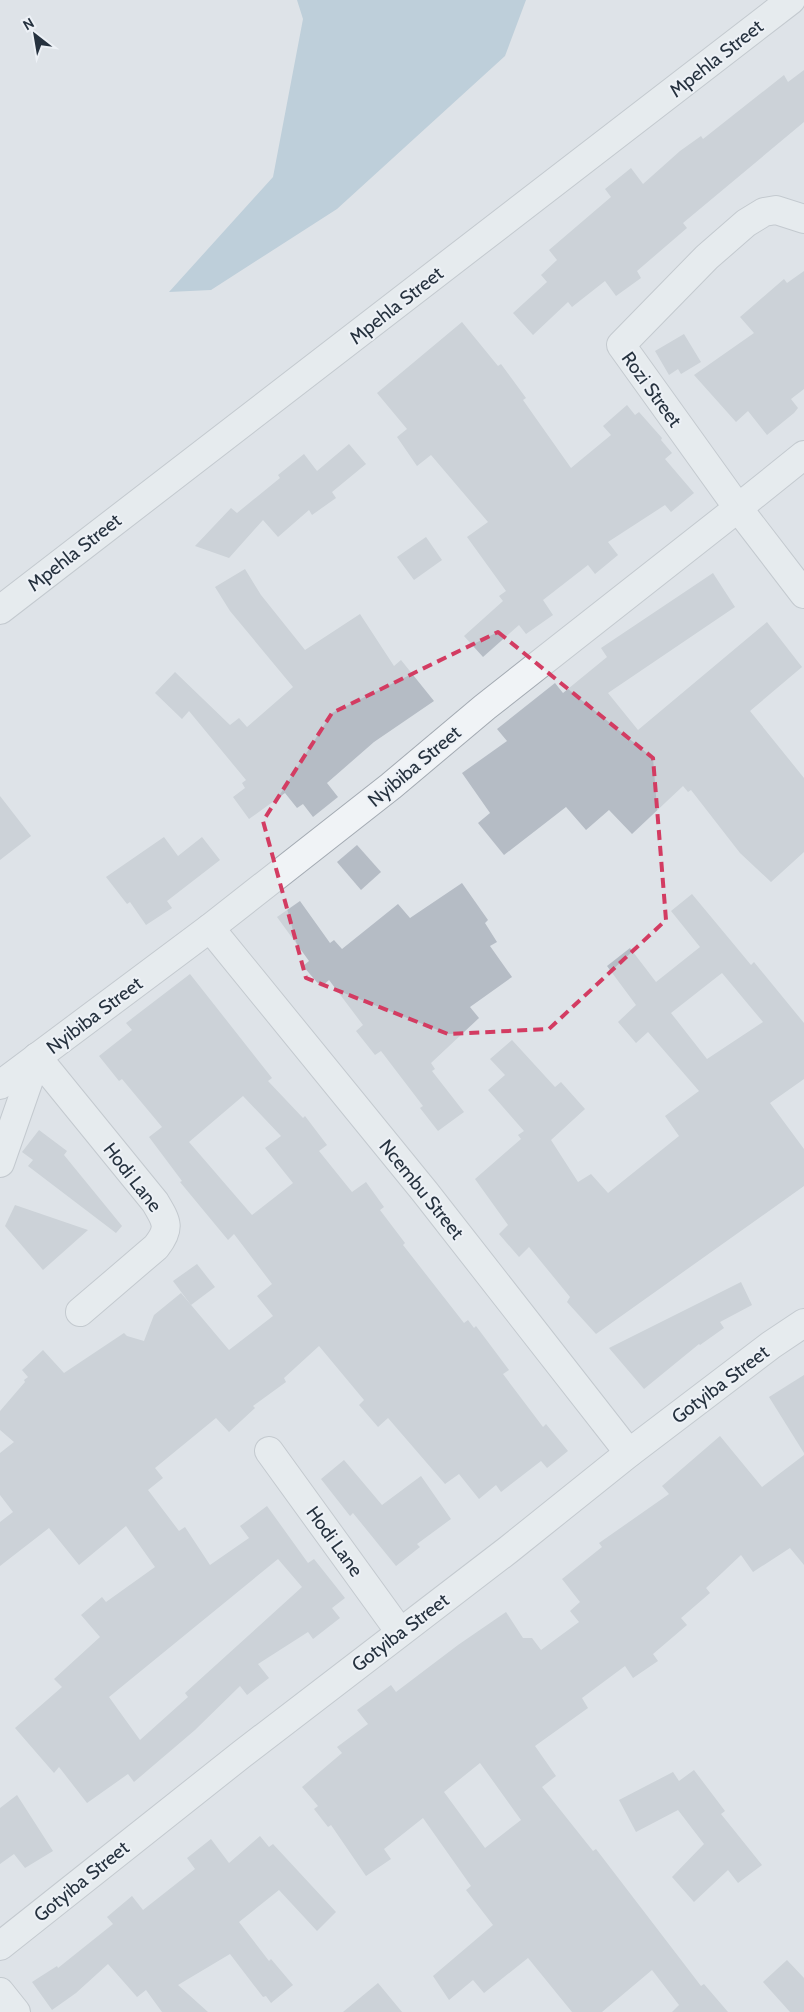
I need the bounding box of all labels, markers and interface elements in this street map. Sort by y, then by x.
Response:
north arrow [10,10,60,60]
text: N [19,14,37,34]
street label: Mpehla Street [665,14,768,102]
street label: Mpehla Street [345,261,448,349]
street label: Rozi Street [617,347,687,432]
street label: Mpehla Street [23,508,126,596]
street label: Nyibiba Street [363,720,466,812]
street label: Nyibiba Street [42,972,147,1059]
street label: Ncembu Street [374,1135,469,1244]
street label: Hodi Lane [98,1138,167,1217]
street label: Gotyiba Street [667,1340,774,1428]
street label: Hodi Lane [301,1502,368,1581]
street label: Gotyiba Street [347,1588,454,1676]
street label: Gotyiba Street [29,1836,134,1927]

